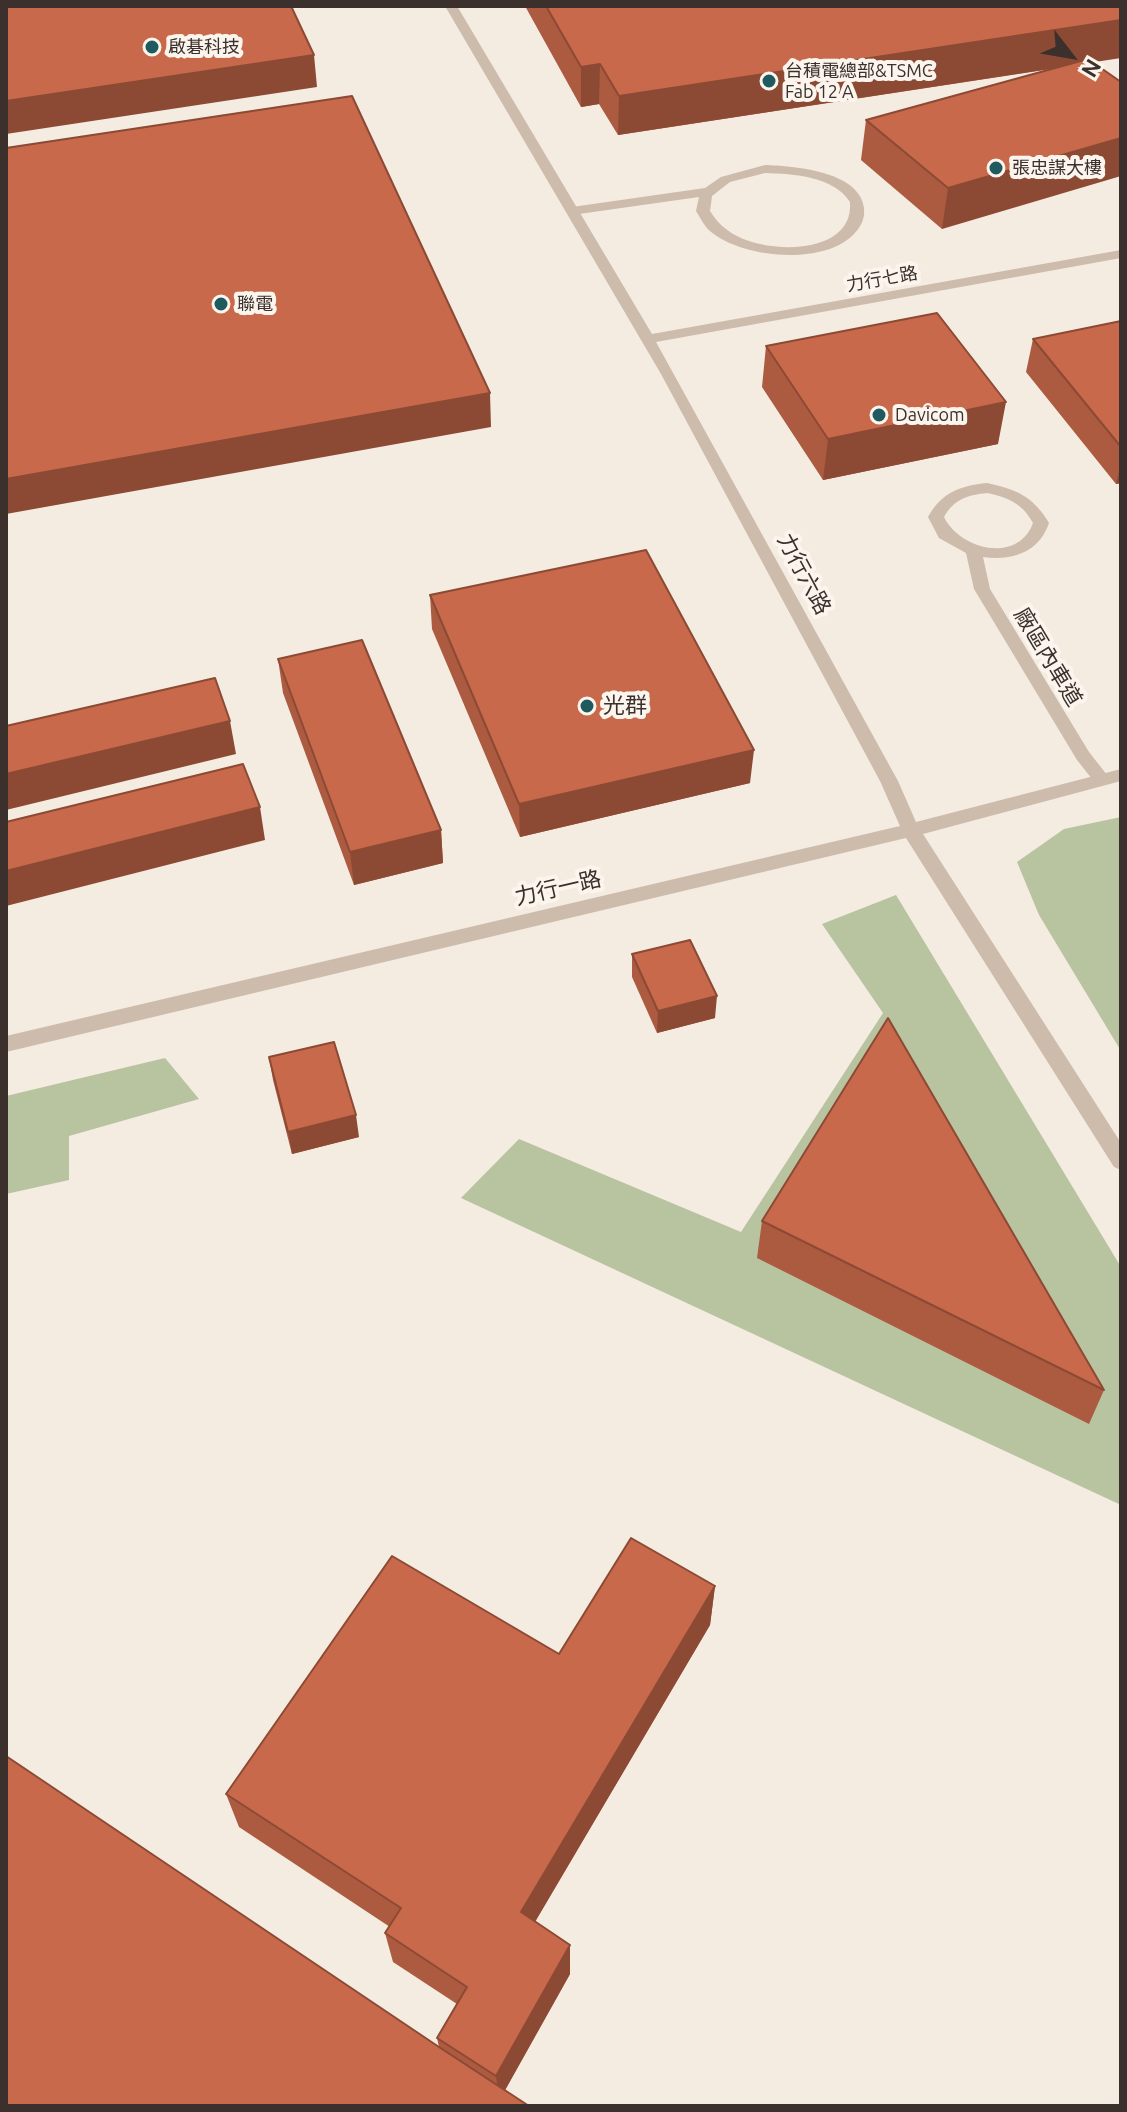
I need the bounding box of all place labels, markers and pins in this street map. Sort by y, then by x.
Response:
place label: 啟碁科技 [168,36,240,58]
marker: 啟碁科技 [143,38,161,56]
place label: 台積電總部&TSMC Fab 12 A [785,60,933,102]
marker: 台積電總部&TSMC Fab 12 A [760,72,778,90]
place label: 張忠謀大樓 [1012,157,1102,179]
marker: 張忠謀大樓 [987,159,1005,177]
place label: 聯電 [237,293,273,315]
marker: 聯電 [212,295,230,313]
place label: Davicom [895,404,964,426]
marker: Davicom [870,406,888,424]
place label: 光群 [603,693,647,719]
marker: 光群 [578,697,596,715]

